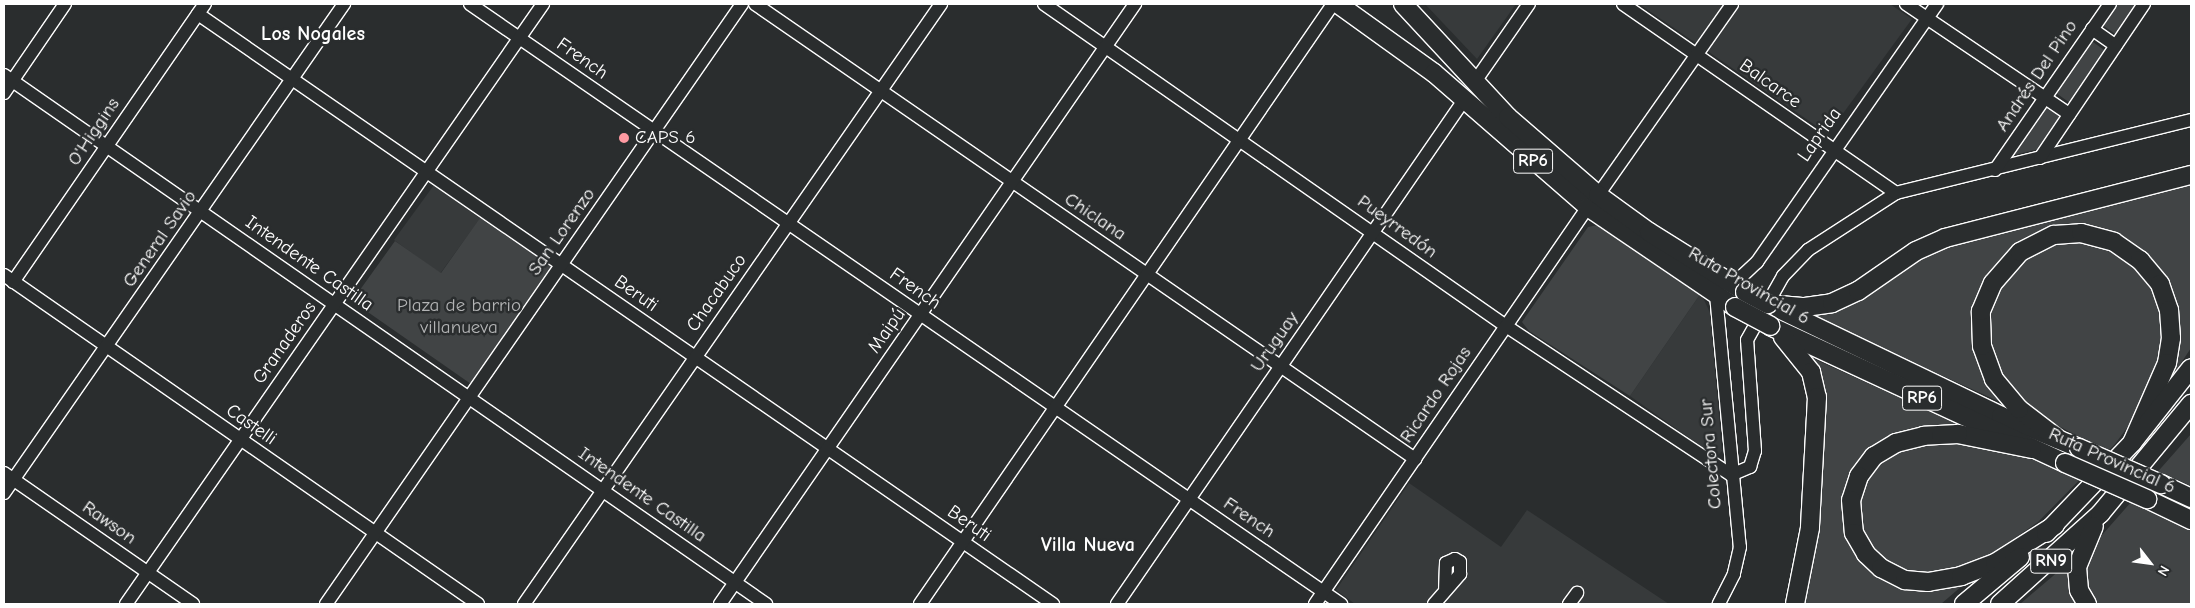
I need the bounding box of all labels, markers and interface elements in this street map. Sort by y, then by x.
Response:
street label: Andrés Del Pino [1991,16,2083,136]
district label: Los Nogales [261,21,365,45]
street label: French [552,33,612,85]
street label: Balcarce [1735,54,1805,114]
street label: O'Higgins [63,94,125,170]
street label: Laprida [1793,104,1847,166]
place label: CAPS 6 [635,127,695,149]
marker: CAPS 6 [617,131,631,145]
road number: RP6 [1513,146,1553,177]
street label: San Lorenzo [524,184,600,280]
street label: General Savio [118,186,202,292]
street label: Chiclana [1060,188,1130,246]
street label: Pueyrredón [1353,190,1441,264]
street label: Intendente Castilla [241,211,377,317]
street label: Ruta Provincial 6 [1684,242,1814,330]
street label: Chacabuco [682,250,752,336]
street label: French [885,263,945,315]
street label: Beruti [610,271,662,317]
park label: Plaza de barrio villanueva [397,295,521,339]
street label: Granaderos [248,297,322,389]
street label: Maipú [863,304,911,358]
street label: Uruguay [1246,307,1304,377]
street label: Ricardo Rojas [1395,342,1477,448]
road number: RP6 [1902,382,1942,413]
street label: Colectora Sur [1695,398,1727,510]
street label: Castelli [221,399,281,451]
street label: Ruta Provincial 6 [2045,423,2179,499]
street label: Intendente Castilla [574,442,710,548]
street label: French [1219,492,1279,544]
street label: Rawson [78,496,140,550]
street label: Beruti [943,501,995,547]
district label: Villa Nueva [1041,532,1135,556]
north arrow [2125,538,2175,588]
road number: RN9 [2030,546,2072,576]
text: N [2154,563,2173,579]

